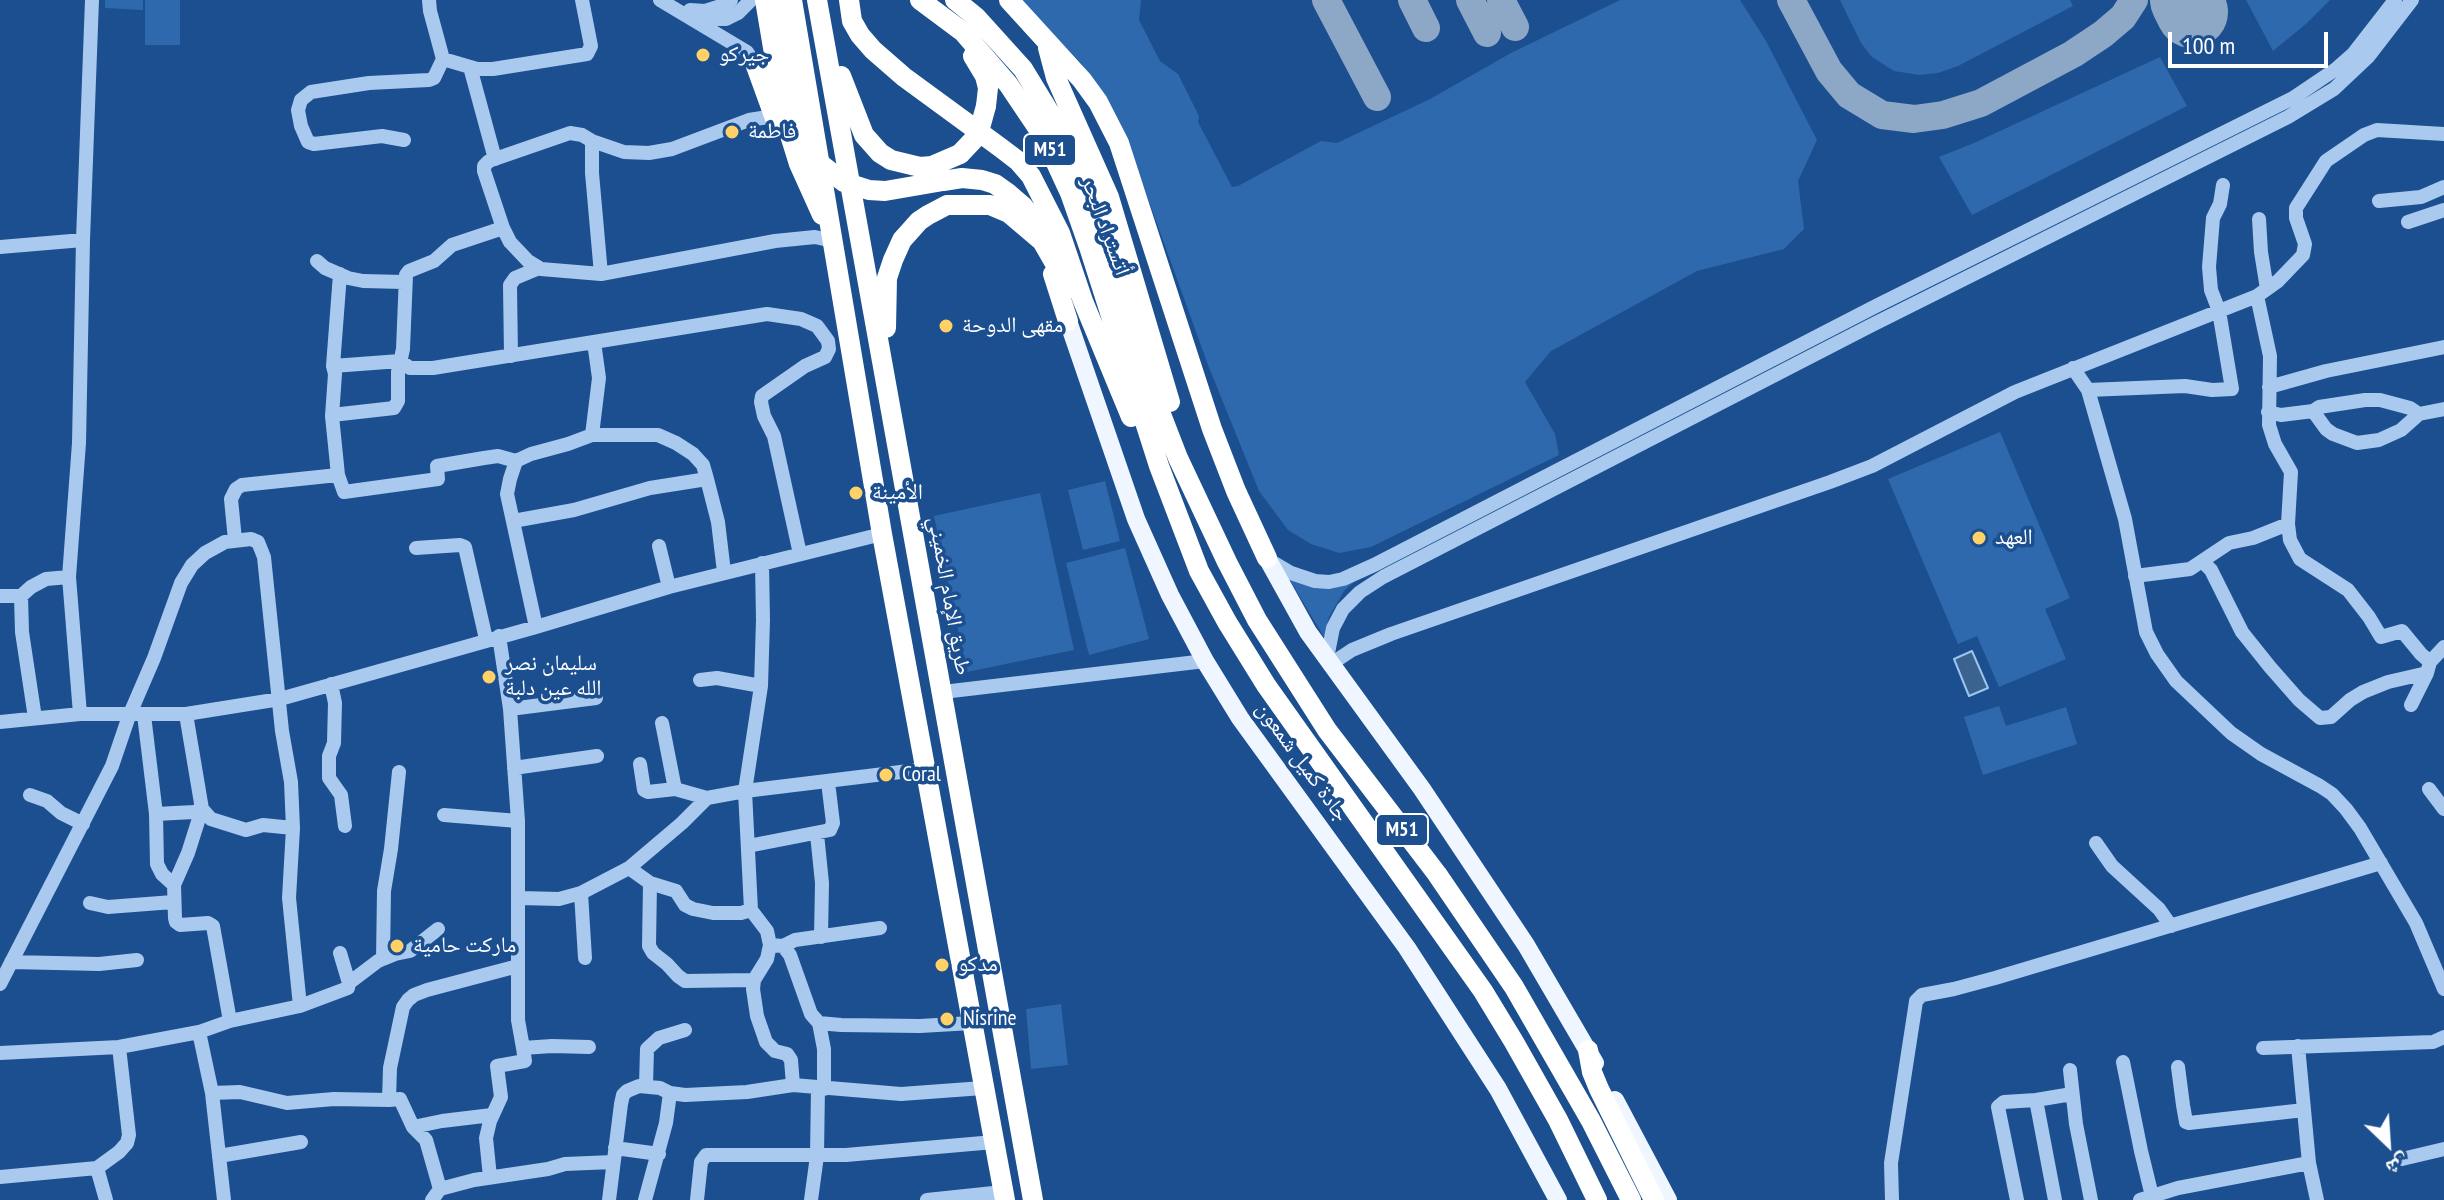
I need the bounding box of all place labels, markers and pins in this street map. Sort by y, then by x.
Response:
place label: جيركو [719,42,769,68]
marker: جيركو [694,46,712,64]
place label: فاطمة [748,119,796,145]
marker: فاطمة [723,123,741,141]
place label: مقهى الدوحة [962,313,1063,339]
marker: مقهى الدوحة [937,317,955,335]
place label: الأمينة [872,480,923,506]
marker: الأمينة [847,484,865,502]
place label: العهد [1995,525,2033,551]
marker: العهد [1970,529,1988,547]
place label: سليمان نصر الله عين دلبة [505,651,602,702]
marker: سليمان نصر الله عين دلبة [480,668,498,686]
place label: Coral [902,762,941,788]
marker: Coral [877,766,895,784]
place label: ماركت حامية [413,933,516,959]
marker: ماركت حامية [388,937,406,955]
place label: مدكو [958,952,998,978]
marker: مدكو [933,956,951,974]
place label: Nisrine [963,1006,1017,1032]
marker: Nisrine [938,1010,956,1028]

